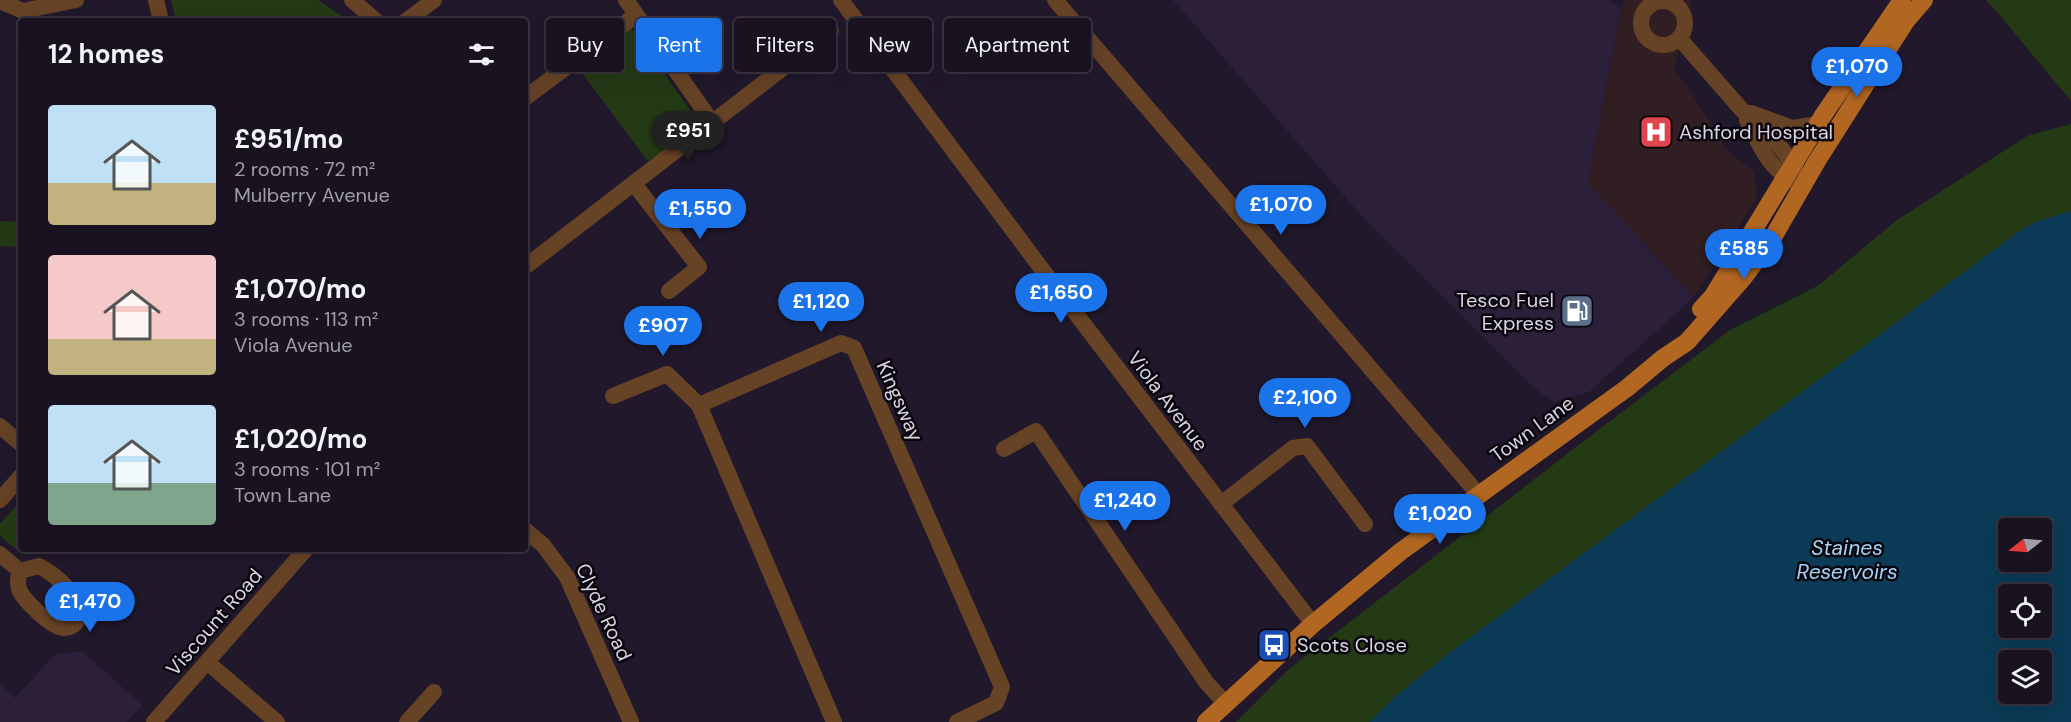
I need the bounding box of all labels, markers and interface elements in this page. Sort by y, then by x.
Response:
chip: Buy [546,18,624,72]
chip: Rent [636,18,722,72]
chip: Filters [734,18,836,72]
chip: New [848,18,932,72]
chip: Apartment [944,18,1091,72]
text: 12 homes [48,37,164,71]
icon: filters [465,38,498,71]
pin: £1,070 [1808,47,1906,98]
text: £1,070 [1825,53,1889,79]
pin: £951 [652,111,724,162]
hospital icon: Ashford Hospital [1638,114,1674,150]
text: £951 [666,117,710,143]
place label: Ashford Hospital [1679,119,1833,145]
text: £951/mo [234,122,343,156]
icon: home [96,129,168,201]
text: 2 rooms · 72 m² [234,156,375,182]
text: Mulberry Avenue [234,182,390,208]
pin: £1,070 [1232,185,1330,236]
pin: £1,550 [651,189,749,240]
text: £1,070 [1249,191,1313,217]
text: £1,550 [668,195,732,221]
pin: £585 [1708,229,1780,280]
text: £585 [1719,235,1769,261]
text: £1,070/mo [234,272,366,306]
pin: £1,650 [1012,273,1110,324]
icon: home [96,279,168,351]
text: £1,650 [1029,279,1093,305]
pin: £1,120 [772,282,870,333]
place label: Tesco Fuel Express [1457,287,1554,336]
text: £1,120 [792,288,850,314]
fuel station icon: Tesco Fuel Express [1559,293,1595,329]
text: 3 rooms · 113 m² [234,306,378,332]
pin: £907 [627,306,699,357]
text: £907 [638,312,688,338]
text: Viola Avenue [234,332,353,358]
street label: Viola Avenue [1122,346,1214,456]
street label: Kingsway [871,357,929,445]
pin: £2,100 [1256,378,1354,429]
text: £2,100 [1273,384,1337,410]
street label: Town Lane [1485,390,1579,468]
text: £1,020/mo [234,422,367,456]
icon: home [96,429,168,501]
text: 3 rooms · 101 m² [234,456,380,482]
pin: £1,240 [1076,481,1174,532]
text: Town Lane [234,482,331,508]
text: £1,240 [1093,487,1157,513]
pin: £1,020 [1391,494,1489,545]
text: £1,020 [1408,500,1472,526]
north arrow [1998,518,2052,572]
map controls [1998,518,2052,704]
water label: Staines Reservoirs [1796,534,1898,586]
street label: Clyde Road [570,559,638,665]
street label: Viscount Road [160,563,268,681]
pin: £1,470 [41,582,139,633]
button: locate [1998,584,2052,638]
text: £1,470 [59,588,121,614]
bus stop icon: Scots Close [1256,627,1292,663]
place label: Scots Close [1297,632,1407,658]
button: layers [1998,650,2052,704]

